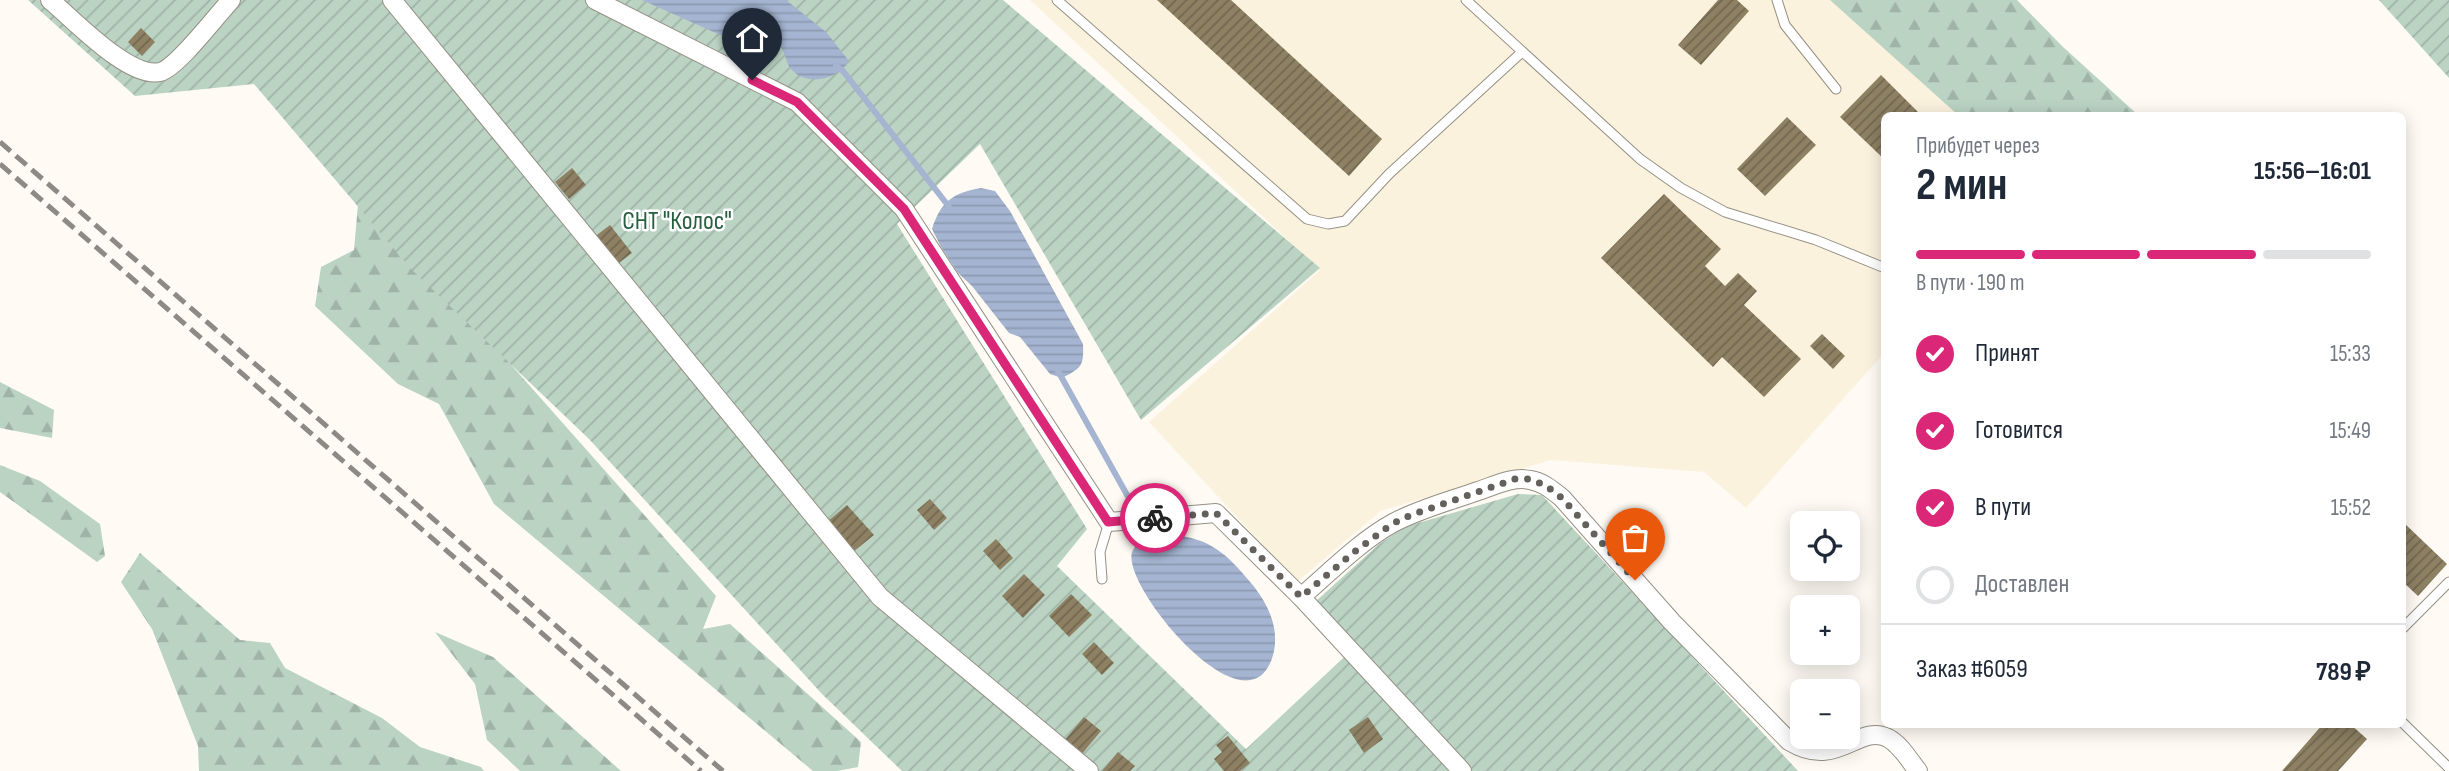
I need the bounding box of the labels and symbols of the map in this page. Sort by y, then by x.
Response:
pin [722,8,782,80]
park label: СНТ "Колос" [622,206,732,237]
courier [1120,483,1190,553]
pin [1605,508,1665,580]

